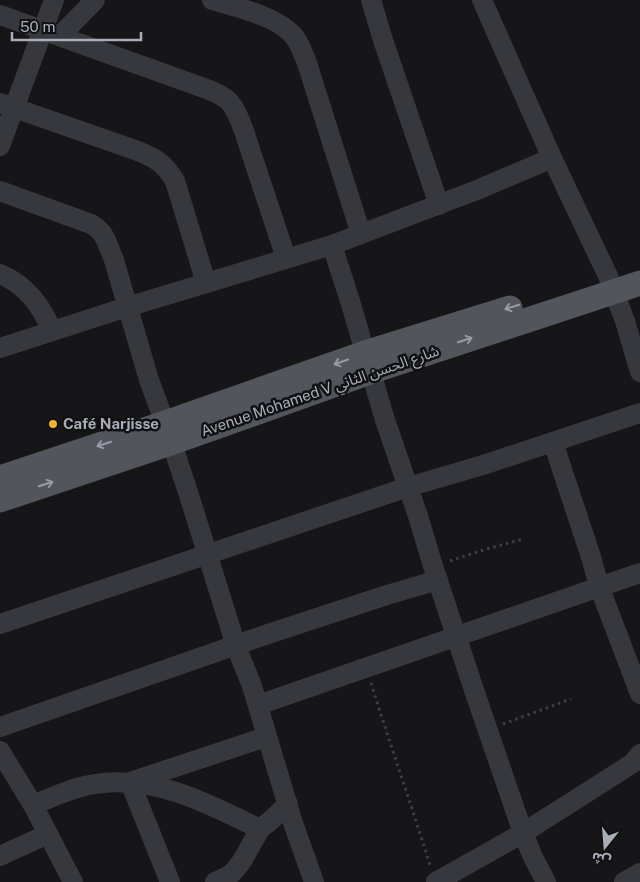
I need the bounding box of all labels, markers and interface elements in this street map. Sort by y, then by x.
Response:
scale bar [12,10,141,42]
text: 50 m [20,18,55,35]
one-way arrow [504,302,520,312]
one-way arrow [456,335,472,345]
street label: Avenue Mohamed V شارع الحسن الثاني [198,342,443,443]
one-way arrow [333,358,349,367]
place label: Café Narjisse [63,415,159,432]
marker: Café Narjisse [47,418,59,430]
one-way arrow [97,439,113,449]
one-way arrow [38,479,54,488]
north arrow [580,822,630,872]
text: ش [590,849,613,870]

